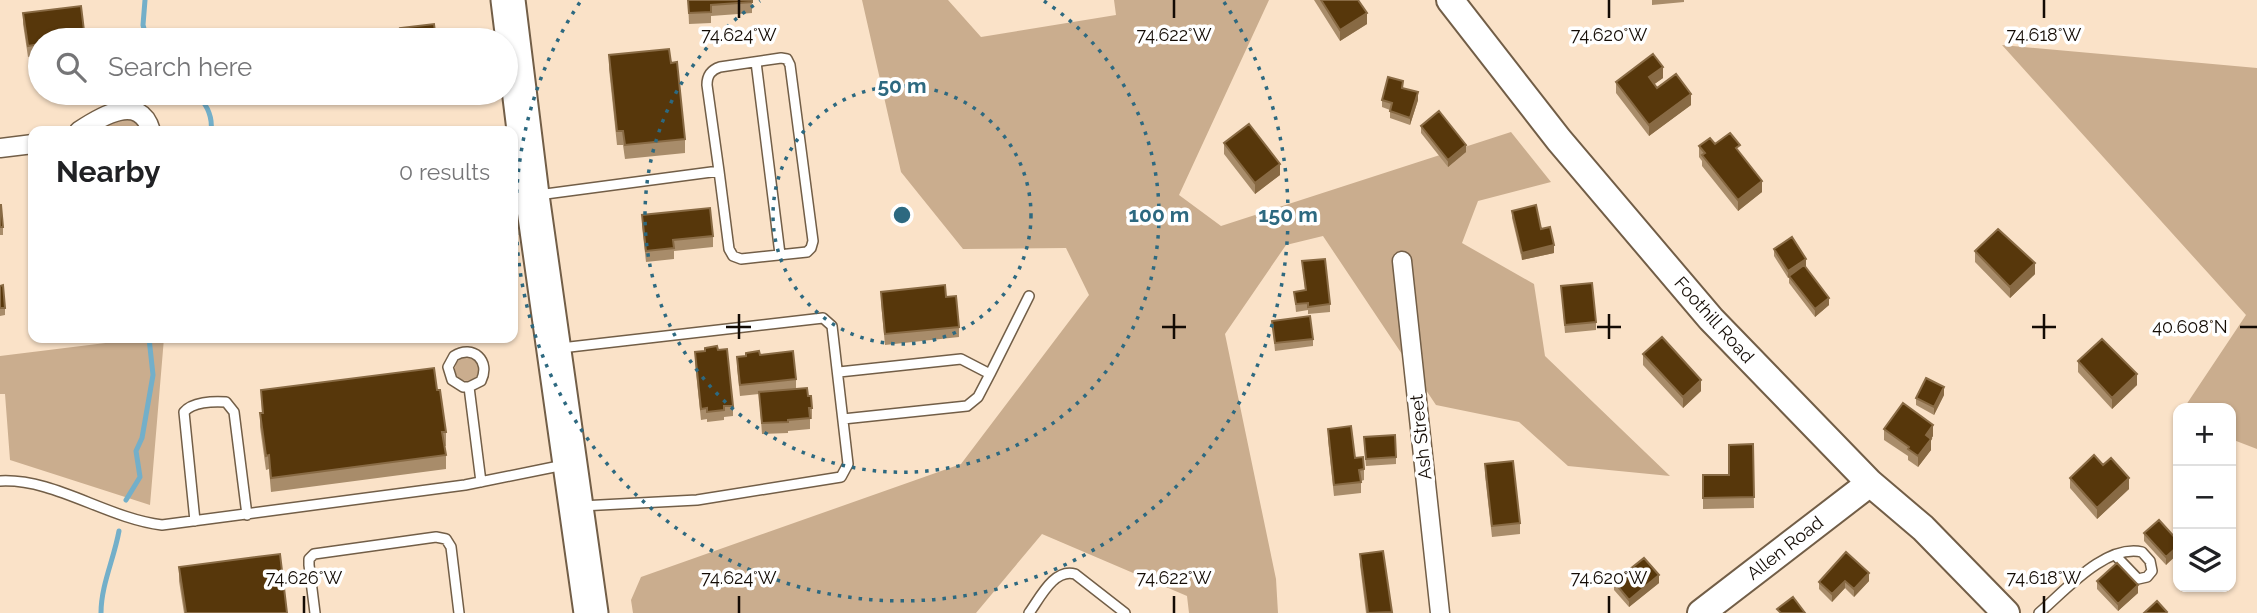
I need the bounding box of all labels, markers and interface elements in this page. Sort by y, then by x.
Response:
text: 74.624°W [701,24,777,45]
text: 74.622°W [1137,24,1212,45]
text: 74.620°W [1571,24,1647,45]
text: 74.618°W [2007,24,2082,45]
search box [28,28,518,105]
icon: search [52,48,90,86]
text: Search here [108,52,252,82]
text: 50 m [877,73,927,98]
text: Nearby [56,154,160,189]
text: 0 results [399,158,490,185]
text: 100 m [1129,202,1189,227]
text: 150 m [1258,202,1318,227]
centre of rings [890,203,914,227]
street label: Foothill Road [1670,272,1759,367]
text: 40.608°N [2152,316,2228,337]
street label: Ash Street [1406,393,1435,481]
map controls [2173,403,2236,592]
button: + [2173,403,2236,466]
button: − [2173,466,2236,529]
street label: Allen Road [1742,511,1827,584]
button: layers [2173,529,2236,592]
text: 74.626°W [266,567,342,588]
text: 74.624°W [701,567,777,588]
text: 74.622°W [1137,567,1212,588]
text: 74.620°W [1571,567,1647,588]
text: 74.618°W [2007,567,2082,588]

